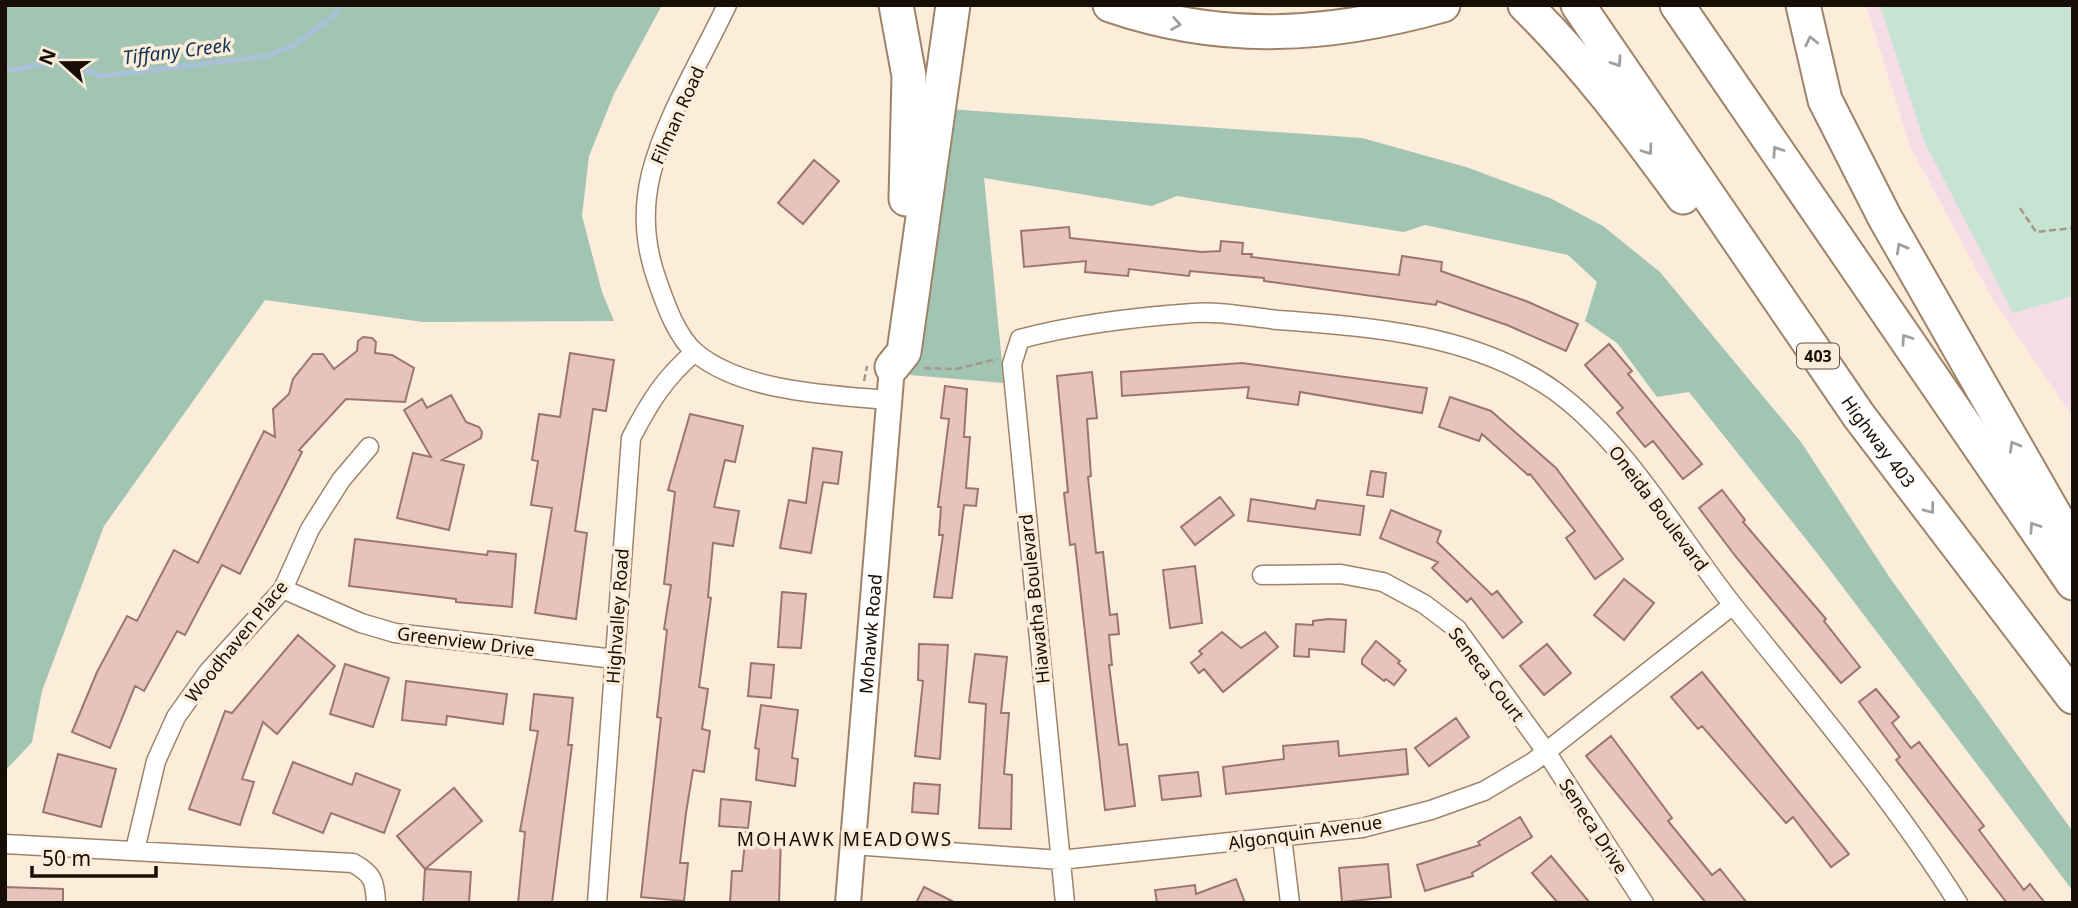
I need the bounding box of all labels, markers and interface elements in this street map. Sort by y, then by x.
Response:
one-way arrow [1170,16,1182,31]
north arrow [28,28,98,98]
water label: Tiffany Creek [121,31,233,71]
one-way arrow [1805,35,1819,47]
text: N [32,45,62,69]
one-way arrow [1609,54,1622,67]
street label: Filman Road [645,62,709,168]
one-way arrow [1640,142,1653,155]
one-way arrow [1773,146,1785,159]
one-way arrow [1896,243,1909,255]
one-way arrow [1902,334,1914,347]
road number: 403 [1797,344,1839,368]
street label: Highway 403 [1836,391,1921,492]
street label: Oneida Boulevard [1604,440,1714,576]
one-way arrow [2009,441,2022,454]
one-way arrow [1921,501,1934,514]
street label: Hiawatha Boulevard [1013,513,1055,685]
one-way arrow [2030,522,2042,535]
street label: Highvalley Road [600,548,634,684]
street label: Mohawk Road [853,573,887,695]
street label: Woodhaven Place [179,575,293,707]
street label: Greenview Drive [396,621,536,661]
street label: Seneca Court [1444,622,1531,726]
street label: Seneca Drive [1554,774,1634,878]
street label: Algonquin Avenue [1227,809,1383,855]
district label: MOHAWK MEADOWS [737,826,953,852]
scale bar [32,834,156,878]
text: 50 m [42,844,91,872]

